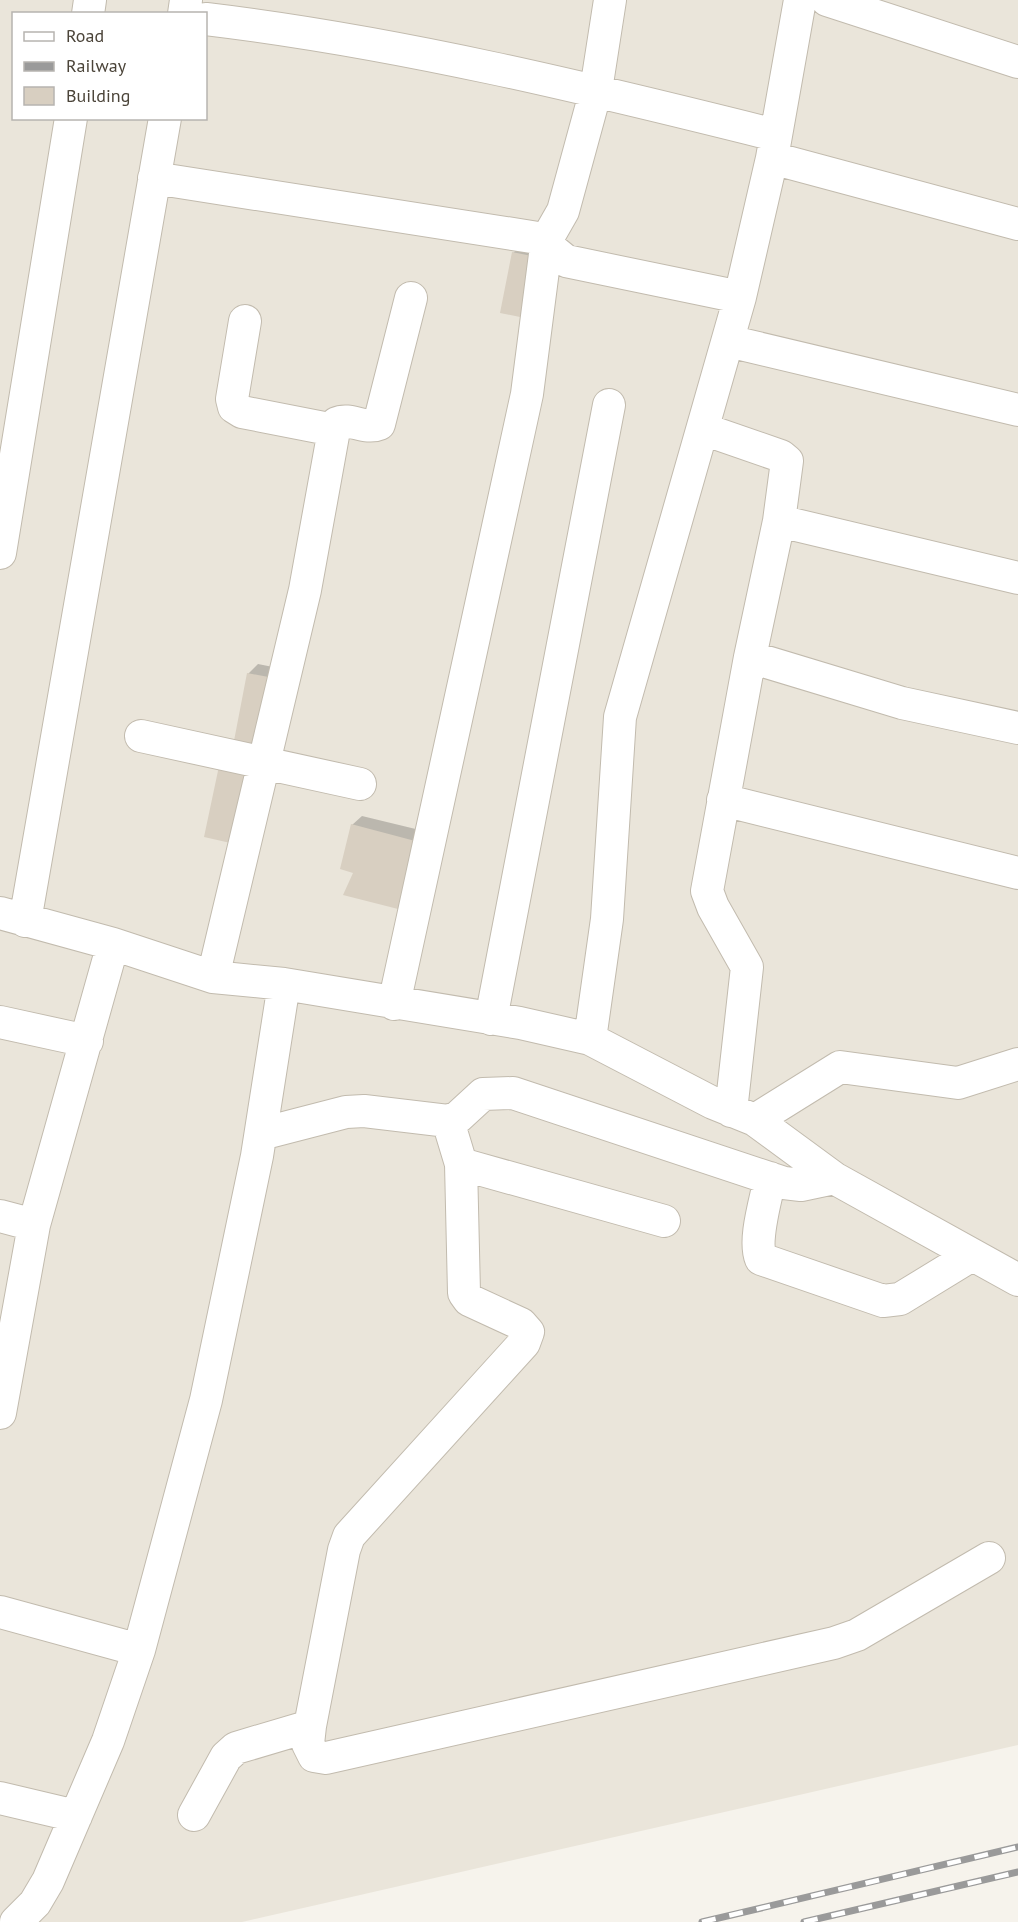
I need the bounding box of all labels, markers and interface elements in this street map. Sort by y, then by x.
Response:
legend [12,12,207,120]
text: Road [66,24,104,47]
text: Railway [66,54,127,77]
text: Building [66,84,130,107]

